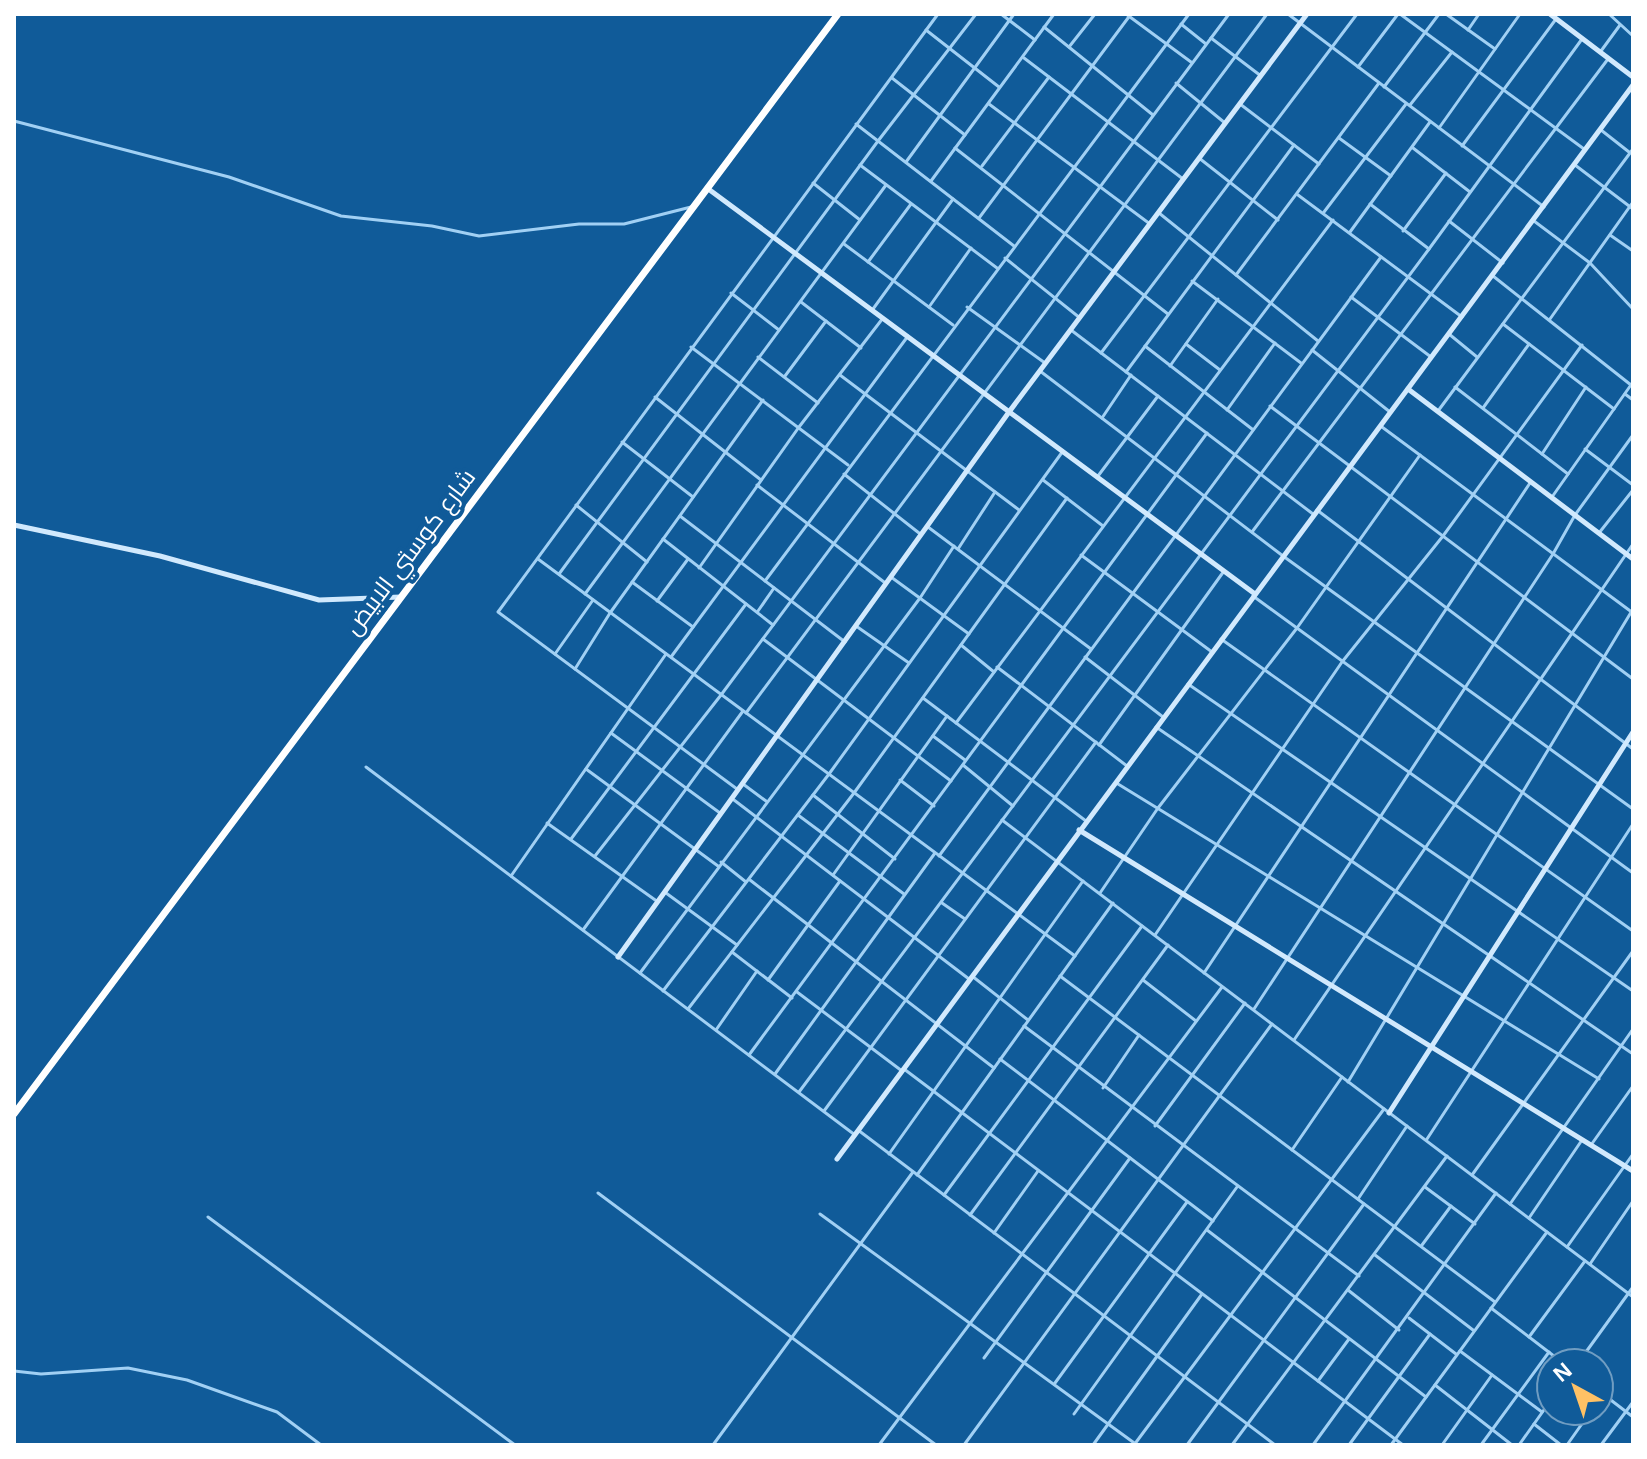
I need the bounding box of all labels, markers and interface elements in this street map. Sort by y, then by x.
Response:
street label: شارع كوستي الابيض [339,464,485,643]
north arrow [1535,1347,1615,1427]
text: N [1548,1357,1577,1387]

